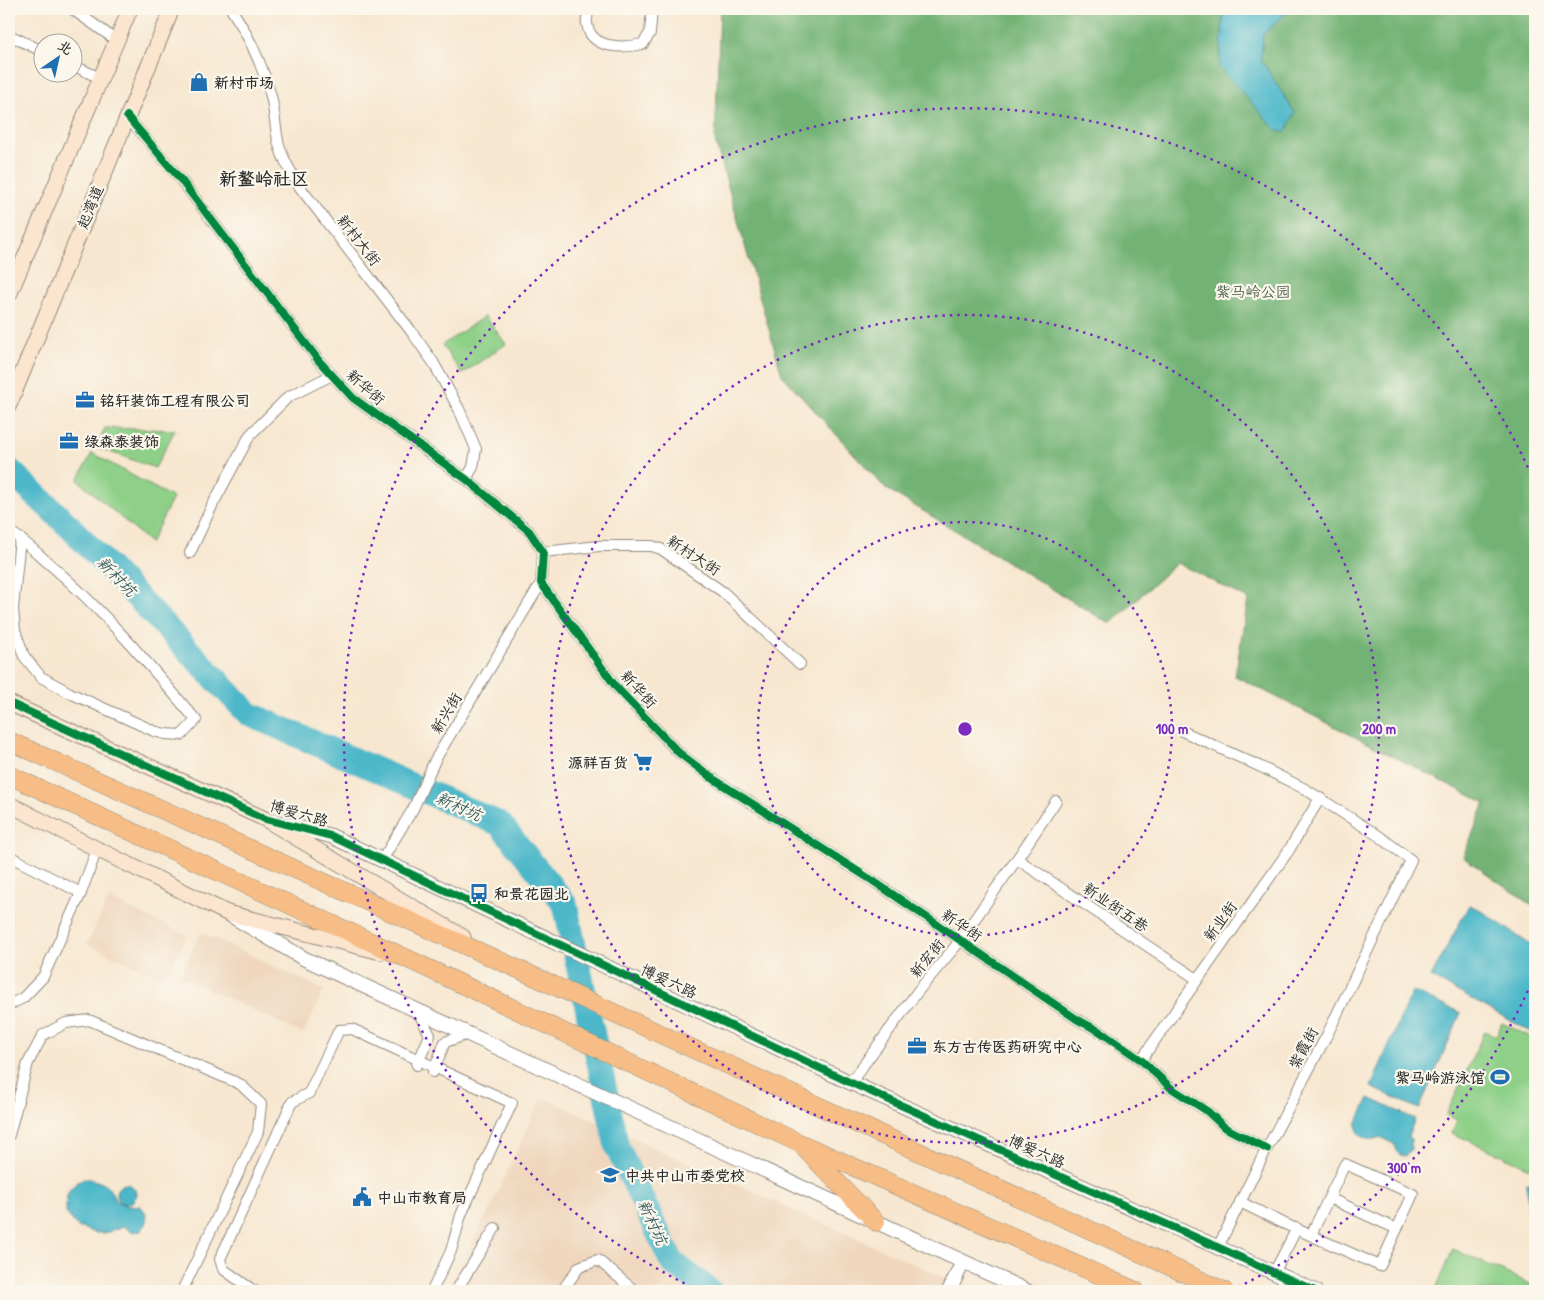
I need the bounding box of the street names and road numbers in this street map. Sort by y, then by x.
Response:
street label: 起湾道 [72,182,108,232]
street label: 新村大街 [332,210,386,270]
street label: 新华街 [342,364,390,410]
street label: 新村大街 [663,530,725,580]
street label: 新华街 [616,665,662,713]
street label: 新兴街 [425,688,467,738]
street label: 博爱六路 [267,795,331,831]
street label: 新业街五巷 [1079,877,1153,937]
street label: 新业街 [1198,897,1242,945]
street label: 新华街 [937,904,987,946]
street label: 新宏街 [905,934,949,982]
street label: 博爱六路 [637,959,701,1003]
street label: 紫霞街 [1283,1023,1323,1073]
street label: 博爱六路 [1005,1129,1069,1173]

